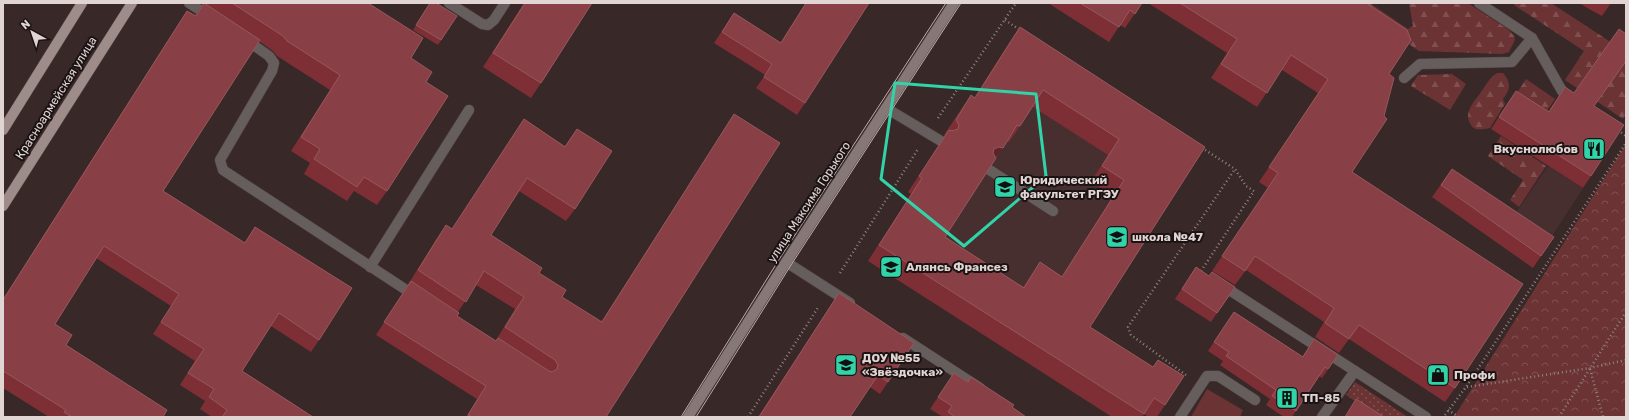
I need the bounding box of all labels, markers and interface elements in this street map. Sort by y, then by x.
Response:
north arrow [12,12,52,52]
text: N [19,17,33,32]
street label: Красноармейская улица [12,34,100,162]
restaurant icon: Вкуснолюбов [1581,136,1607,162]
street label: улица Максима Горького [765,139,853,265]
place label: Вкуснолюбов [1493,142,1578,156]
place label: Юридический факультет РГЭУ [1020,173,1119,201]
school or university icon: Юридический факультет РГЭУ [992,174,1018,200]
school or university icon: школа №47 [1104,224,1130,250]
place label: школа №47 [1132,230,1203,244]
school or university icon: Алянсь Франсез [878,254,904,280]
place label: Алянсь Франсез [906,260,1008,274]
place label: ДОУ №55 «Звёздочка» [862,351,943,379]
school or university icon: ДОУ №55 «Звёздочка» [833,352,859,378]
shop icon: Профи [1425,362,1451,388]
place label: Профи [1454,368,1496,382]
building icon: ТП-85 [1274,385,1300,411]
place label: ТП-85 [1302,391,1340,405]

